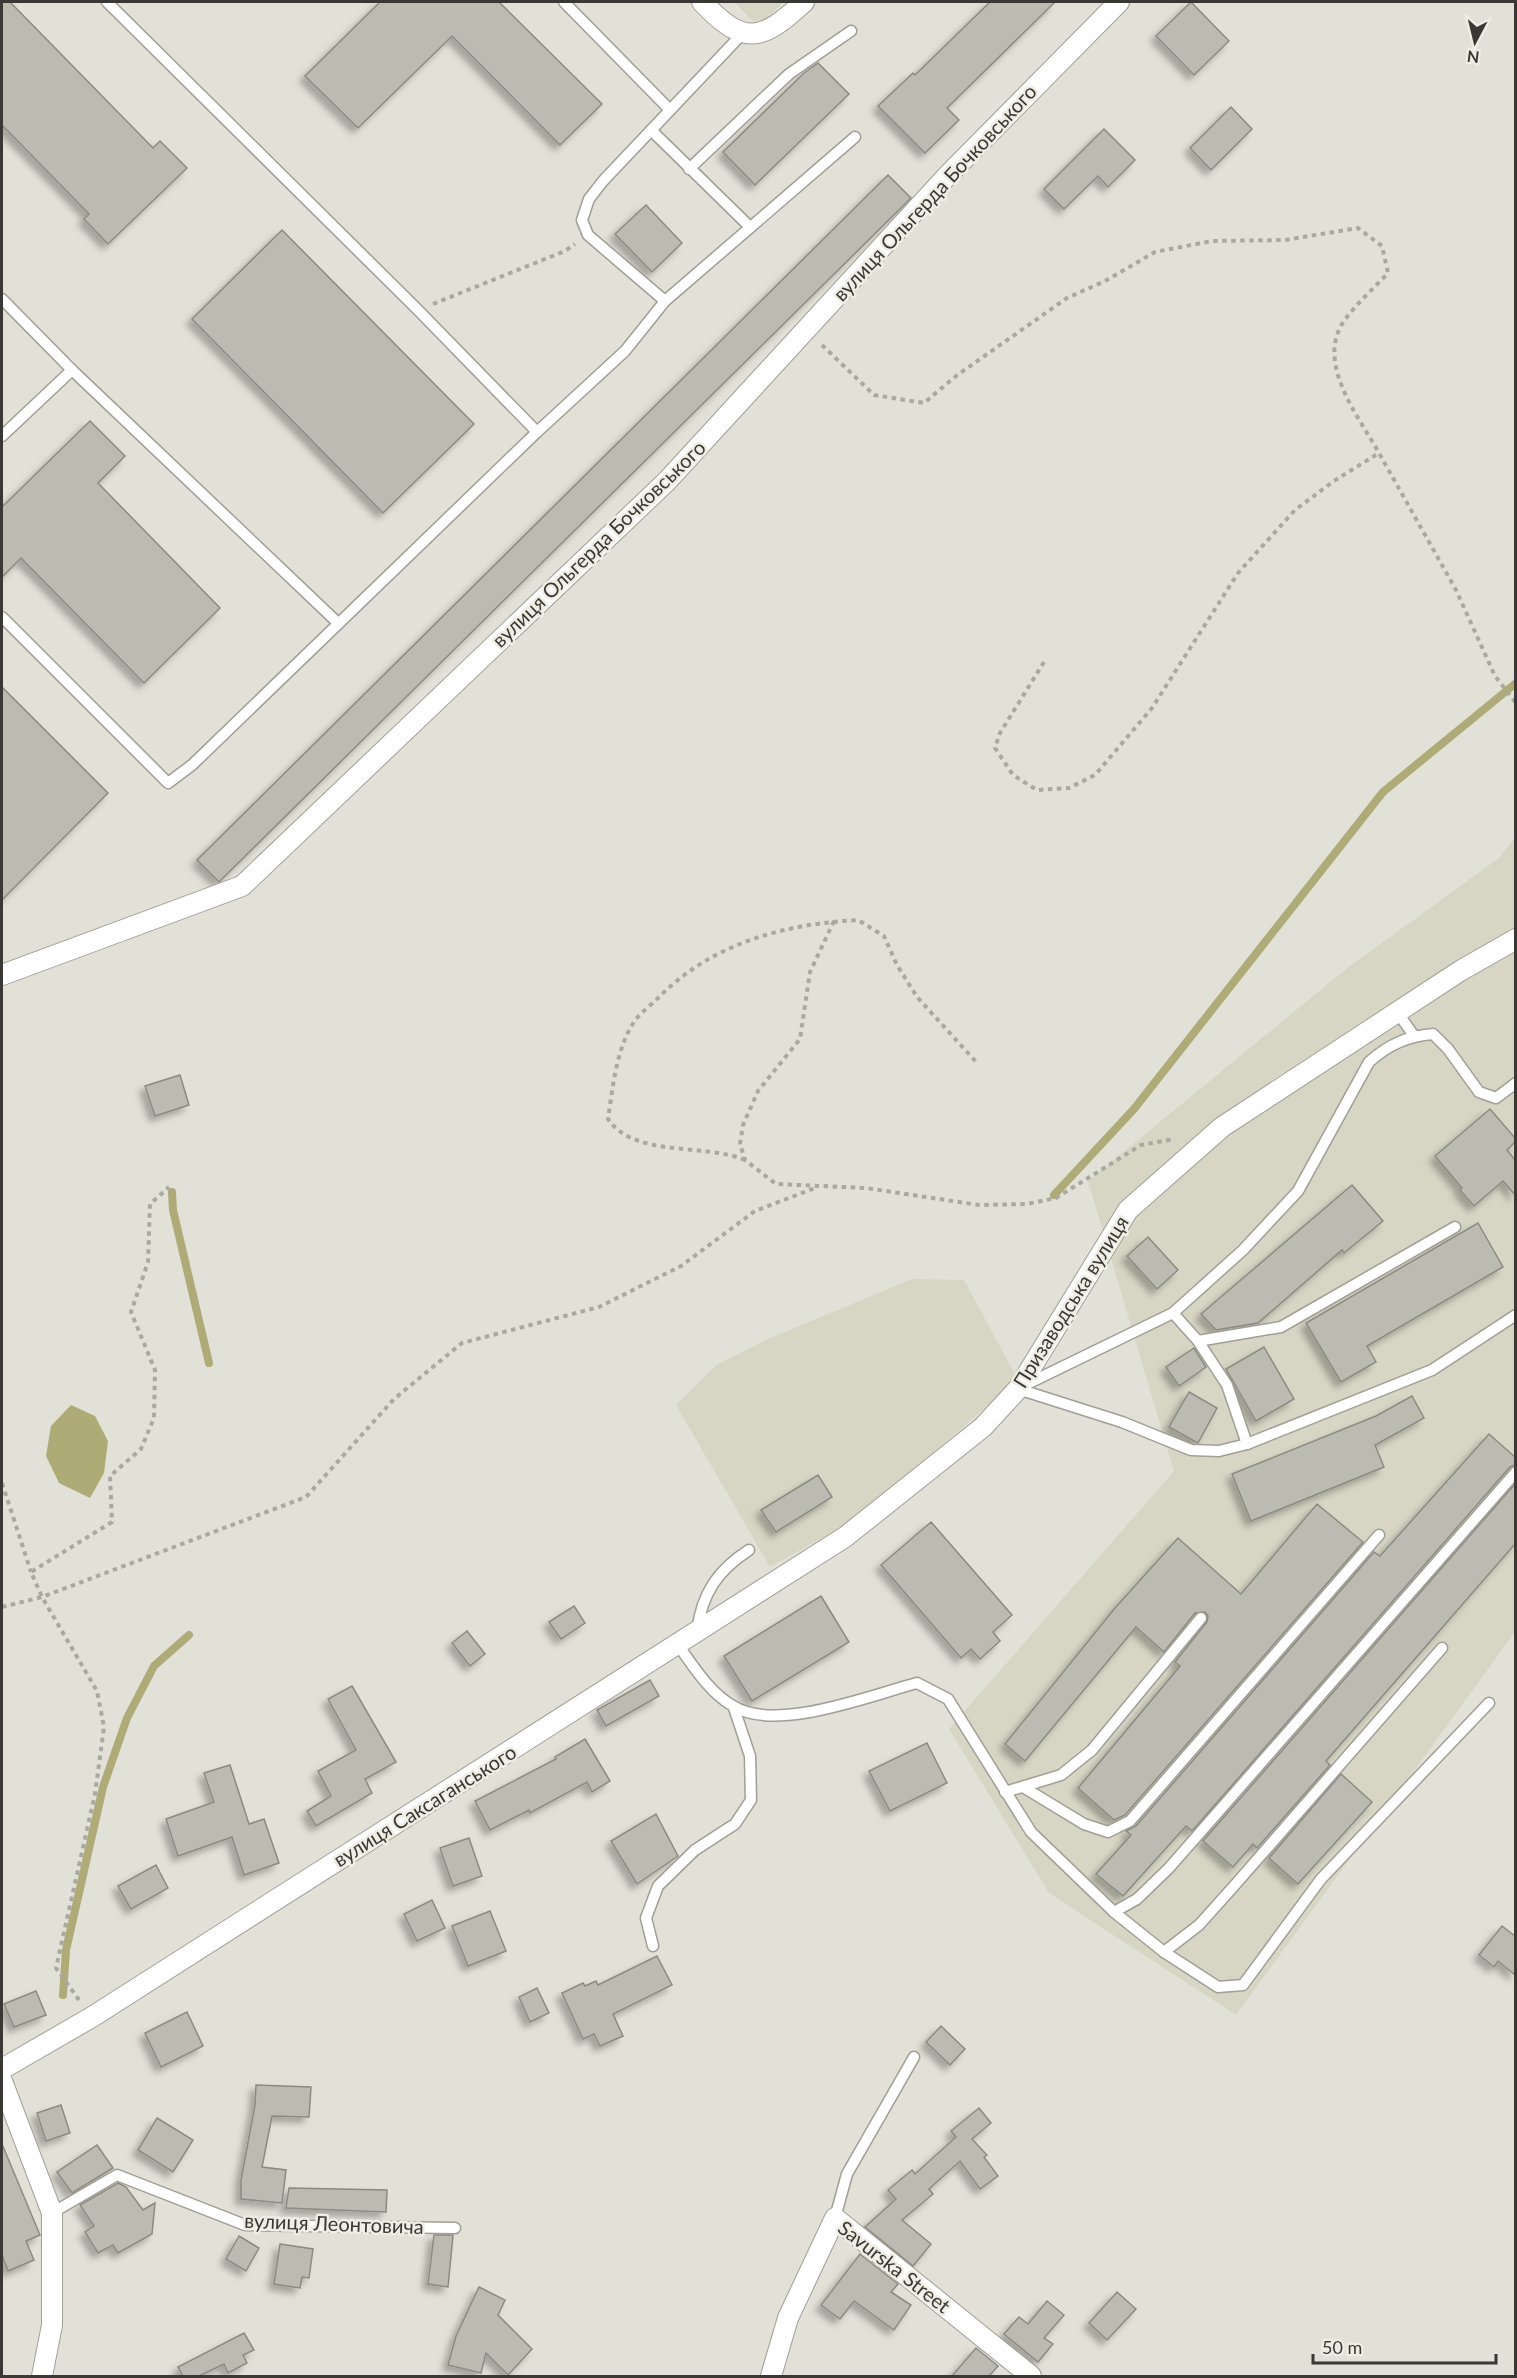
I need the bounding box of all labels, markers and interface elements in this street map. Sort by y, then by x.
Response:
north arrow [1445,12,1505,72]
text: N [1466,47,1480,68]
street label: вулиця Ольгерда Бочковського [828,79,1041,305]
street label: вулиця Ольгерда Бочковського [487,435,710,652]
street label: Призаводська вулиця [1008,1211,1133,1392]
street label: вулиця Саксаганського [329,1739,520,1871]
street label: вулиця Леонтовича [244,2208,424,2238]
street label: Savurska Street [834,2215,955,2317]
scale bar [1313,2327,1496,2365]
text: 50 m [1322,2336,1362,2358]

